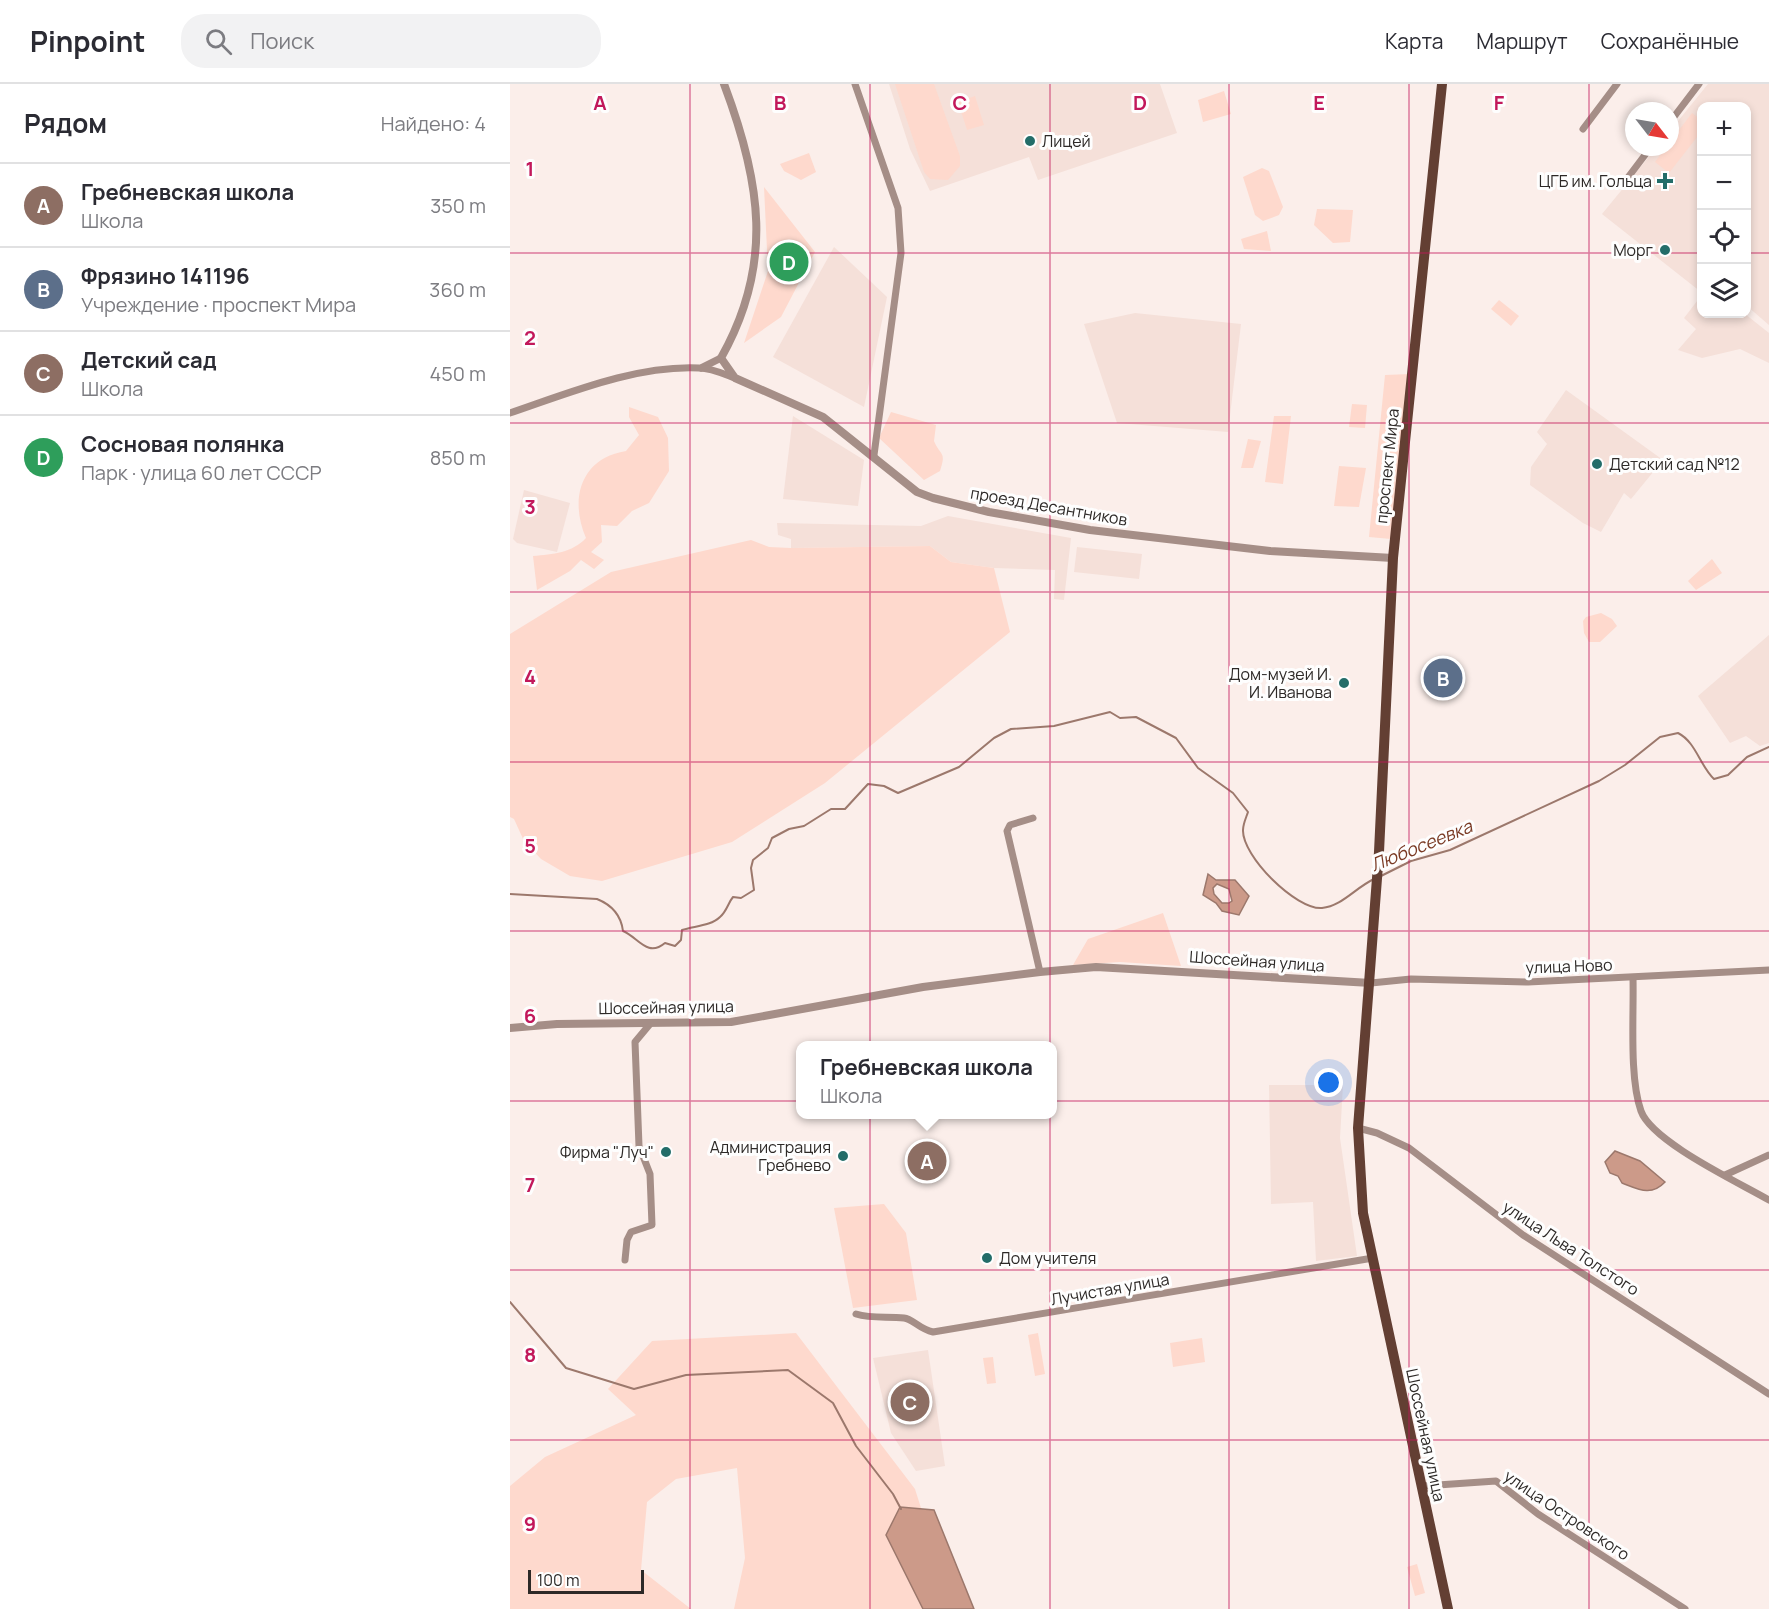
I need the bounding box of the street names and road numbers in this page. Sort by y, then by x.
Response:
street label: проспект Мира [1370,407,1404,525]
street label: проезд Десантников [969,481,1129,531]
street label: Шоссейная улица [1189,945,1325,977]
street label: улица Ново [1525,953,1613,979]
street label: Шоссейная улица [598,995,734,1019]
street label: улица Льва Толстого [1499,1196,1643,1300]
street label: Лучистая улица [1049,1268,1171,1310]
street label: Шоссейная улица [1401,1366,1451,1504]
street label: улица Островского [1500,1465,1634,1565]

